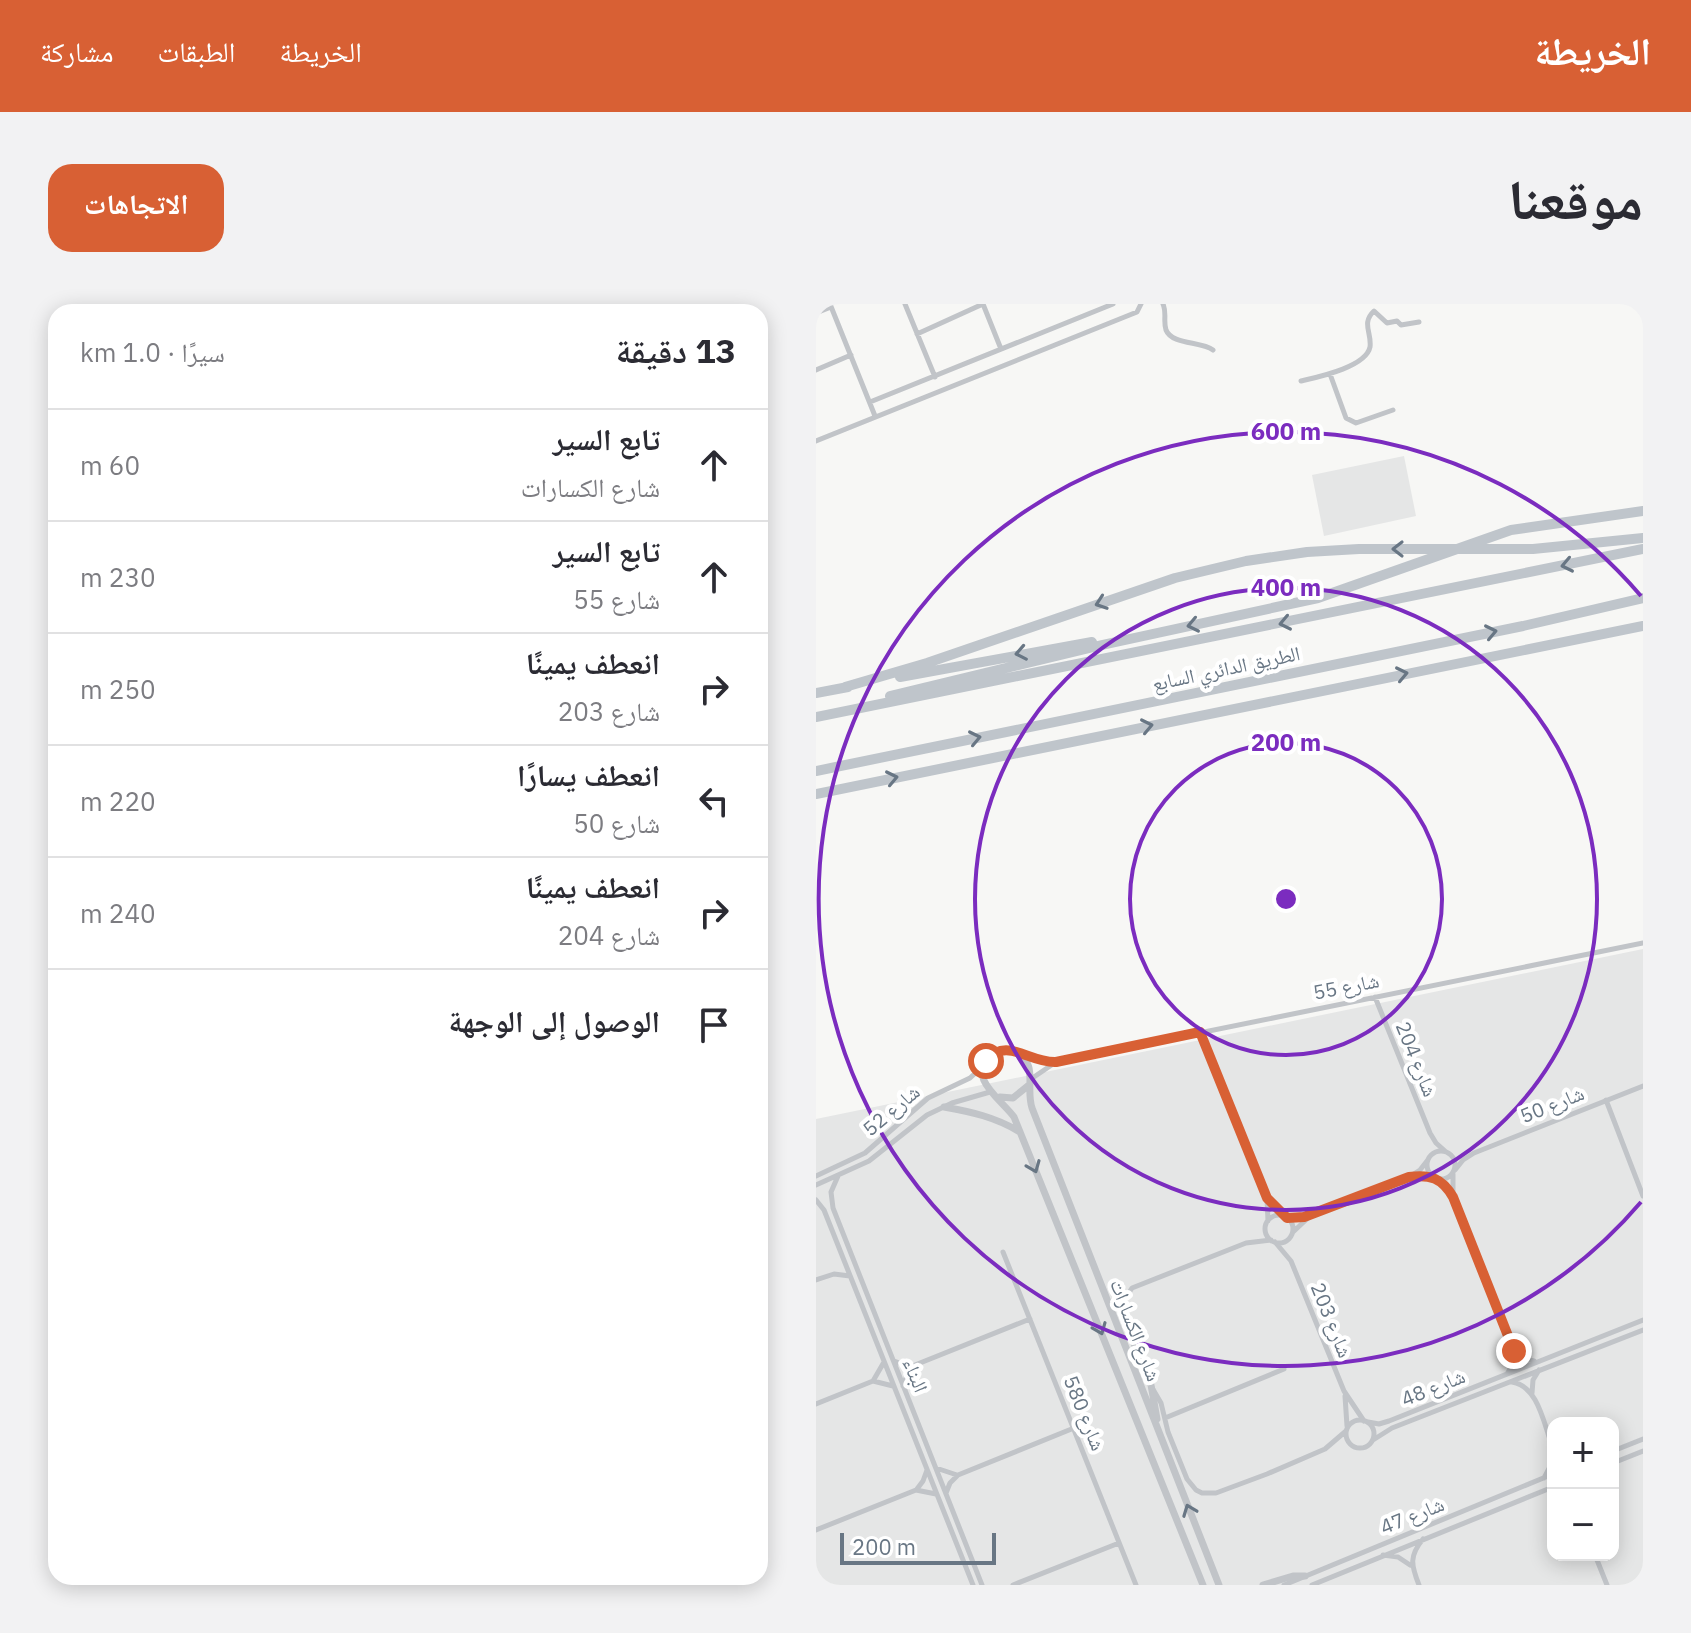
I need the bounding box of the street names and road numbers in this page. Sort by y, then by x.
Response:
street label: الطريق الدائري السابع [1150,639,1303,700]
street label: شارع 55 [1311,966,1381,1006]
street label: شارع 204 [1390,1017,1444,1101]
street label: شارع 52 [857,1078,925,1142]
street label: شارع 50 [1516,1079,1588,1129]
street label: شارع الكسارات [1104,1275,1168,1385]
street label: شارع 203 [1305,1278,1359,1362]
street label: البناء [897,1354,935,1396]
street label: شارع 48 [1397,1362,1469,1412]
street label: شارع 580 [1058,1371,1112,1455]
street label: شارع 47 [1376,1490,1448,1540]

